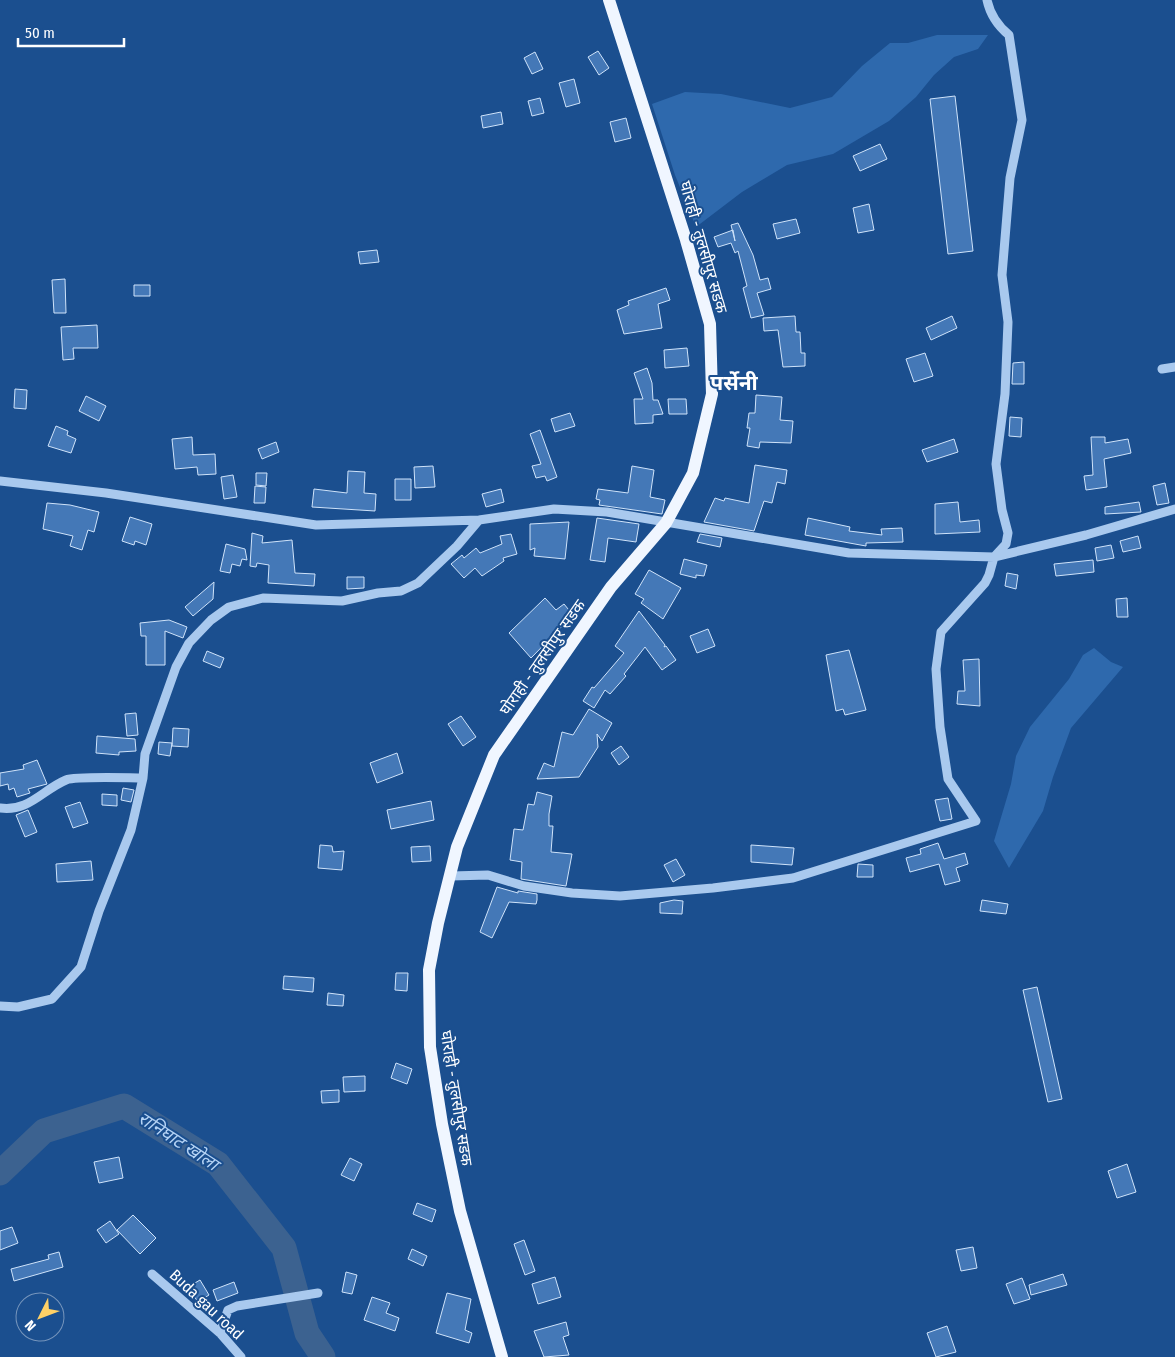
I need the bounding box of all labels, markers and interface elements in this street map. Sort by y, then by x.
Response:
scale bar [18,15,124,47]
text: 50 m [25,24,55,42]
street label: घोराही - तुलसीपुर सडक [675,179,732,316]
district label: पर्सेनी [710,370,759,396]
street label: घोराही - तुलसीपुर सडक [496,595,591,719]
street label: घोराही - तुलसीपुर सडक [435,1029,477,1168]
water label: रानिघाट खोला [134,1107,225,1177]
street label: Buda gau road [166,1265,248,1343]
north arrow [15,1292,65,1342]
text: N [22,1317,40,1334]

